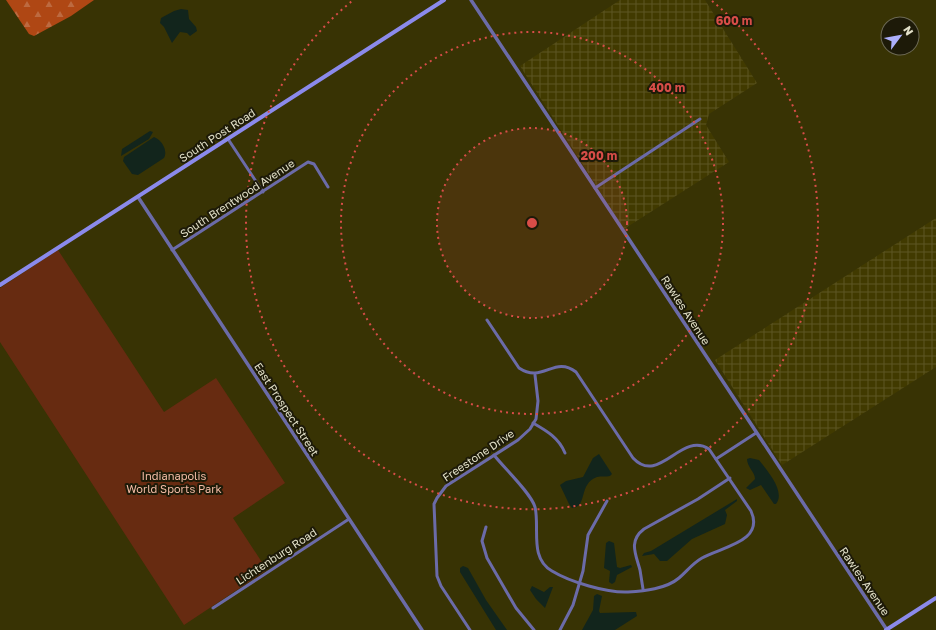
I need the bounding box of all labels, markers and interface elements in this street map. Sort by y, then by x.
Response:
text: 600 m [716,13,752,28]
north arrow [880,16,920,56]
text: N [901,23,917,37]
text: 400 m [649,80,685,95]
street label: South Post Road [177,106,257,164]
text: 200 m [581,148,617,163]
street label: South Brentwood Avenue [177,156,297,240]
centre of rings [525,216,539,230]
street label: Rawles Avenue [659,273,713,347]
street label: East Prospect Street [252,360,322,458]
street label: Freestone Drive [440,426,516,484]
park label: Indianapolis World Sports Park [126,469,222,495]
street label: Lichtenburg Road [233,525,319,587]
street label: Rawles Avenue [837,544,893,618]

